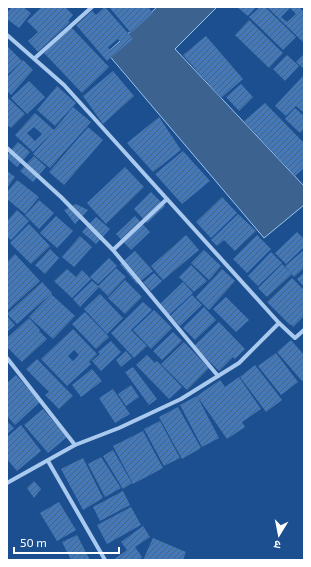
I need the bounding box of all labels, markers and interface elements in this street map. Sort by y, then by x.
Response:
north arrow [259,515,299,555]
scale bar [14,529,119,555]
text: 50 m [20,535,47,549]
text: उ [272,538,281,552]

